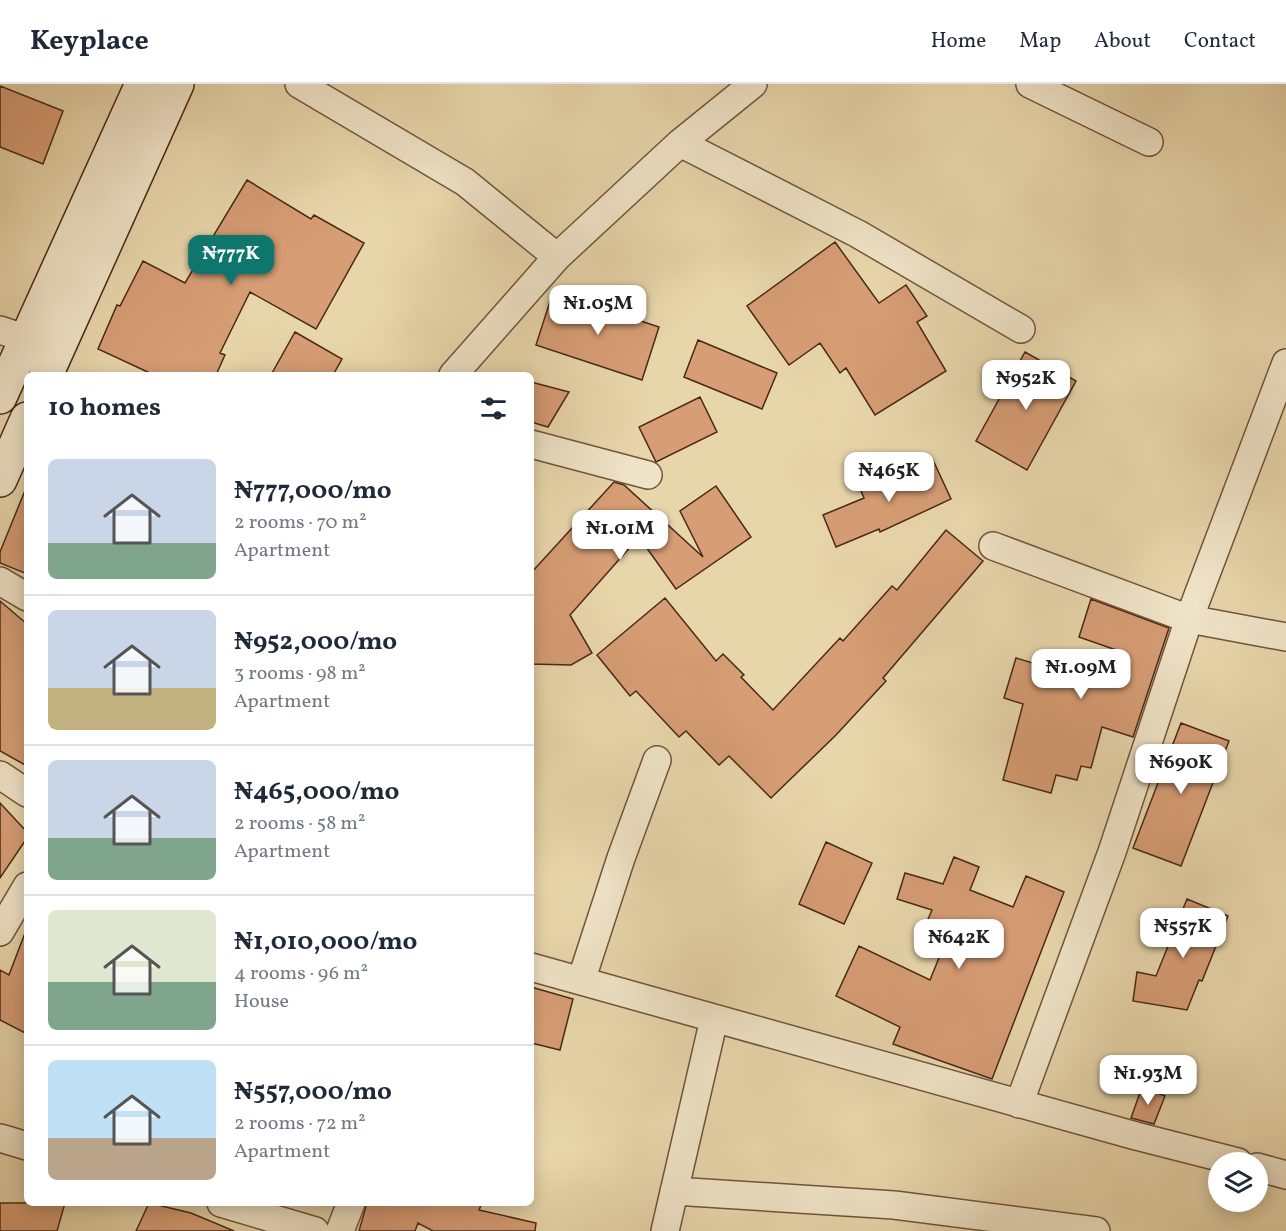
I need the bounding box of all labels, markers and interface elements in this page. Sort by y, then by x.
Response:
text: Keyplace [30,22,149,61]
text: Home [931,27,986,56]
text: Map [1019,27,1061,56]
text: About [1094,27,1151,56]
text: Contact [1184,27,1256,56]
pin: ₦777K [189,235,273,286]
text: ₦777K [202,240,260,268]
pin: ₦1.05M [549,285,647,336]
text: ₦1.05M [563,290,633,318]
pin: ₦952K [984,360,1068,411]
text: ₦952K [996,365,1056,393]
text: 10 homes [48,390,161,426]
icon: filters [477,392,510,425]
pin: ₦465K [847,452,931,503]
text: ₦465K [858,457,920,485]
text: ₦777,000/mo [234,473,392,509]
icon: home [96,483,168,555]
text: 2 rooms · 70 m² [234,509,367,537]
pin: ₦1.01M [571,510,669,561]
text: ₦1.01M [586,515,654,543]
text: Apartment [234,537,330,565]
text: ₦952,000/mo [234,624,397,660]
icon: home [96,634,168,706]
pin: ₦1.09M [1032,649,1130,700]
text: ₦1.09M [1045,654,1117,682]
text: 3 rooms · 98 m² [234,660,366,688]
text: Apartment [234,688,330,716]
pin: ₦690K [1139,744,1223,795]
text: ₦690K [1149,749,1213,777]
text: ₦465,000/mo [234,774,399,810]
icon: home [96,784,168,856]
text: 2 rooms · 58 m² [234,810,365,838]
text: Apartment [234,838,330,866]
pin: ₦557K [1141,908,1225,959]
text: ₦557K [1154,913,1212,941]
pin: ₦642K [917,919,1001,970]
text: ₦1,010,000/mo [234,924,417,960]
text: ₦642K [928,924,990,952]
icon: home [96,934,168,1006]
text: 4 rooms · 96 m² [234,960,368,988]
text: House [234,988,289,1016]
pin: ₦1.93M [1099,1055,1197,1106]
text: ₦1.93M [1114,1060,1182,1088]
text: ₦557,000/mo [234,1074,392,1110]
icon: home [96,1084,168,1156]
text: 2 rooms · 72 m² [234,1110,366,1138]
text: Apartment [234,1138,330,1166]
map controls [1208,1152,1268,1212]
button: layers [1208,1152,1268,1212]

